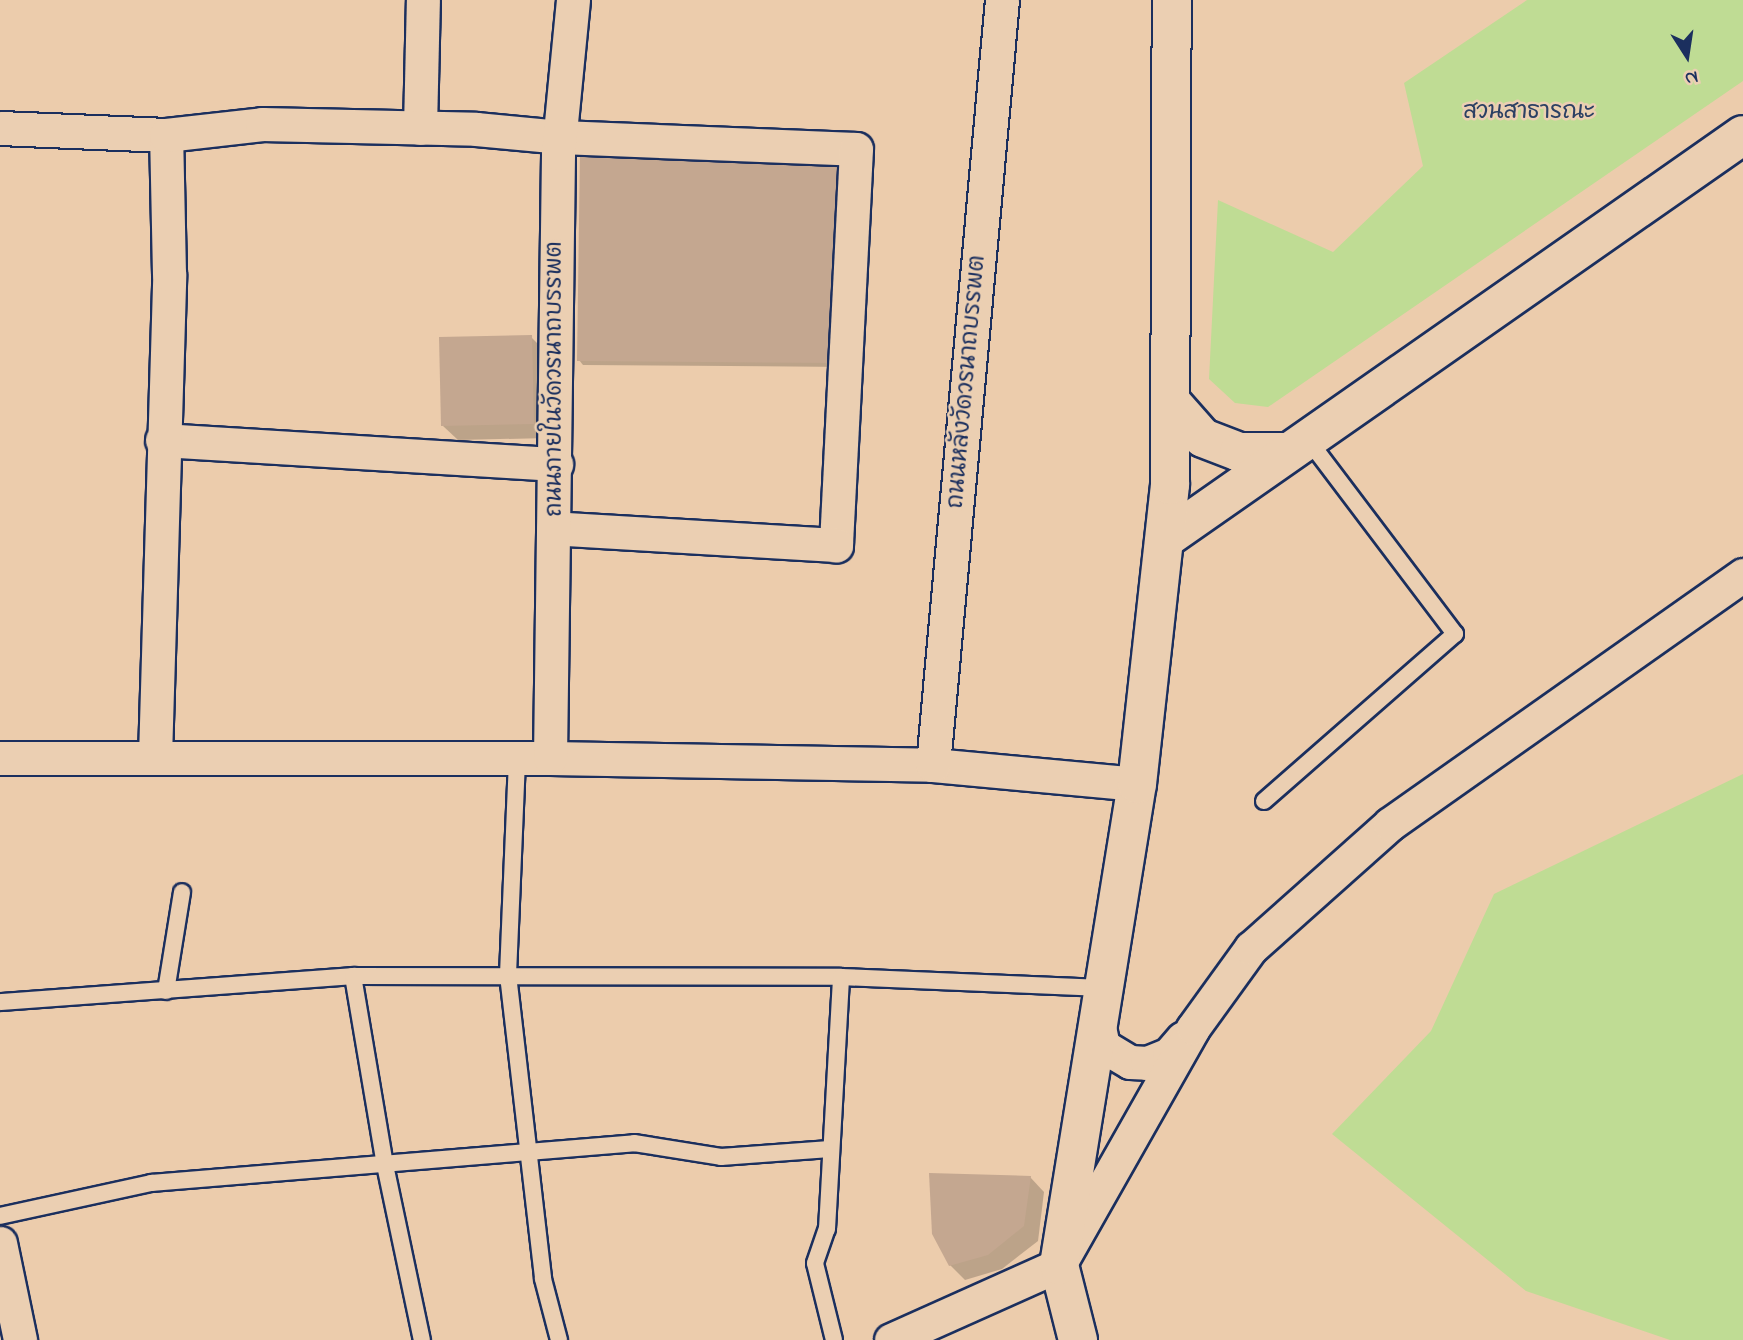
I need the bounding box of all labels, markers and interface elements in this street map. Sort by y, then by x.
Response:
north arrow [1652,21,1722,91]
text: N [1682,62,1701,92]
park label: สวนสาธารณะ [1463,99,1595,127]
street label: ถนนภายในวัดวรนาถบรรพต [542,241,570,517]
street label: ถนนหลังวัดวรนาถบรรพต [943,254,993,510]

